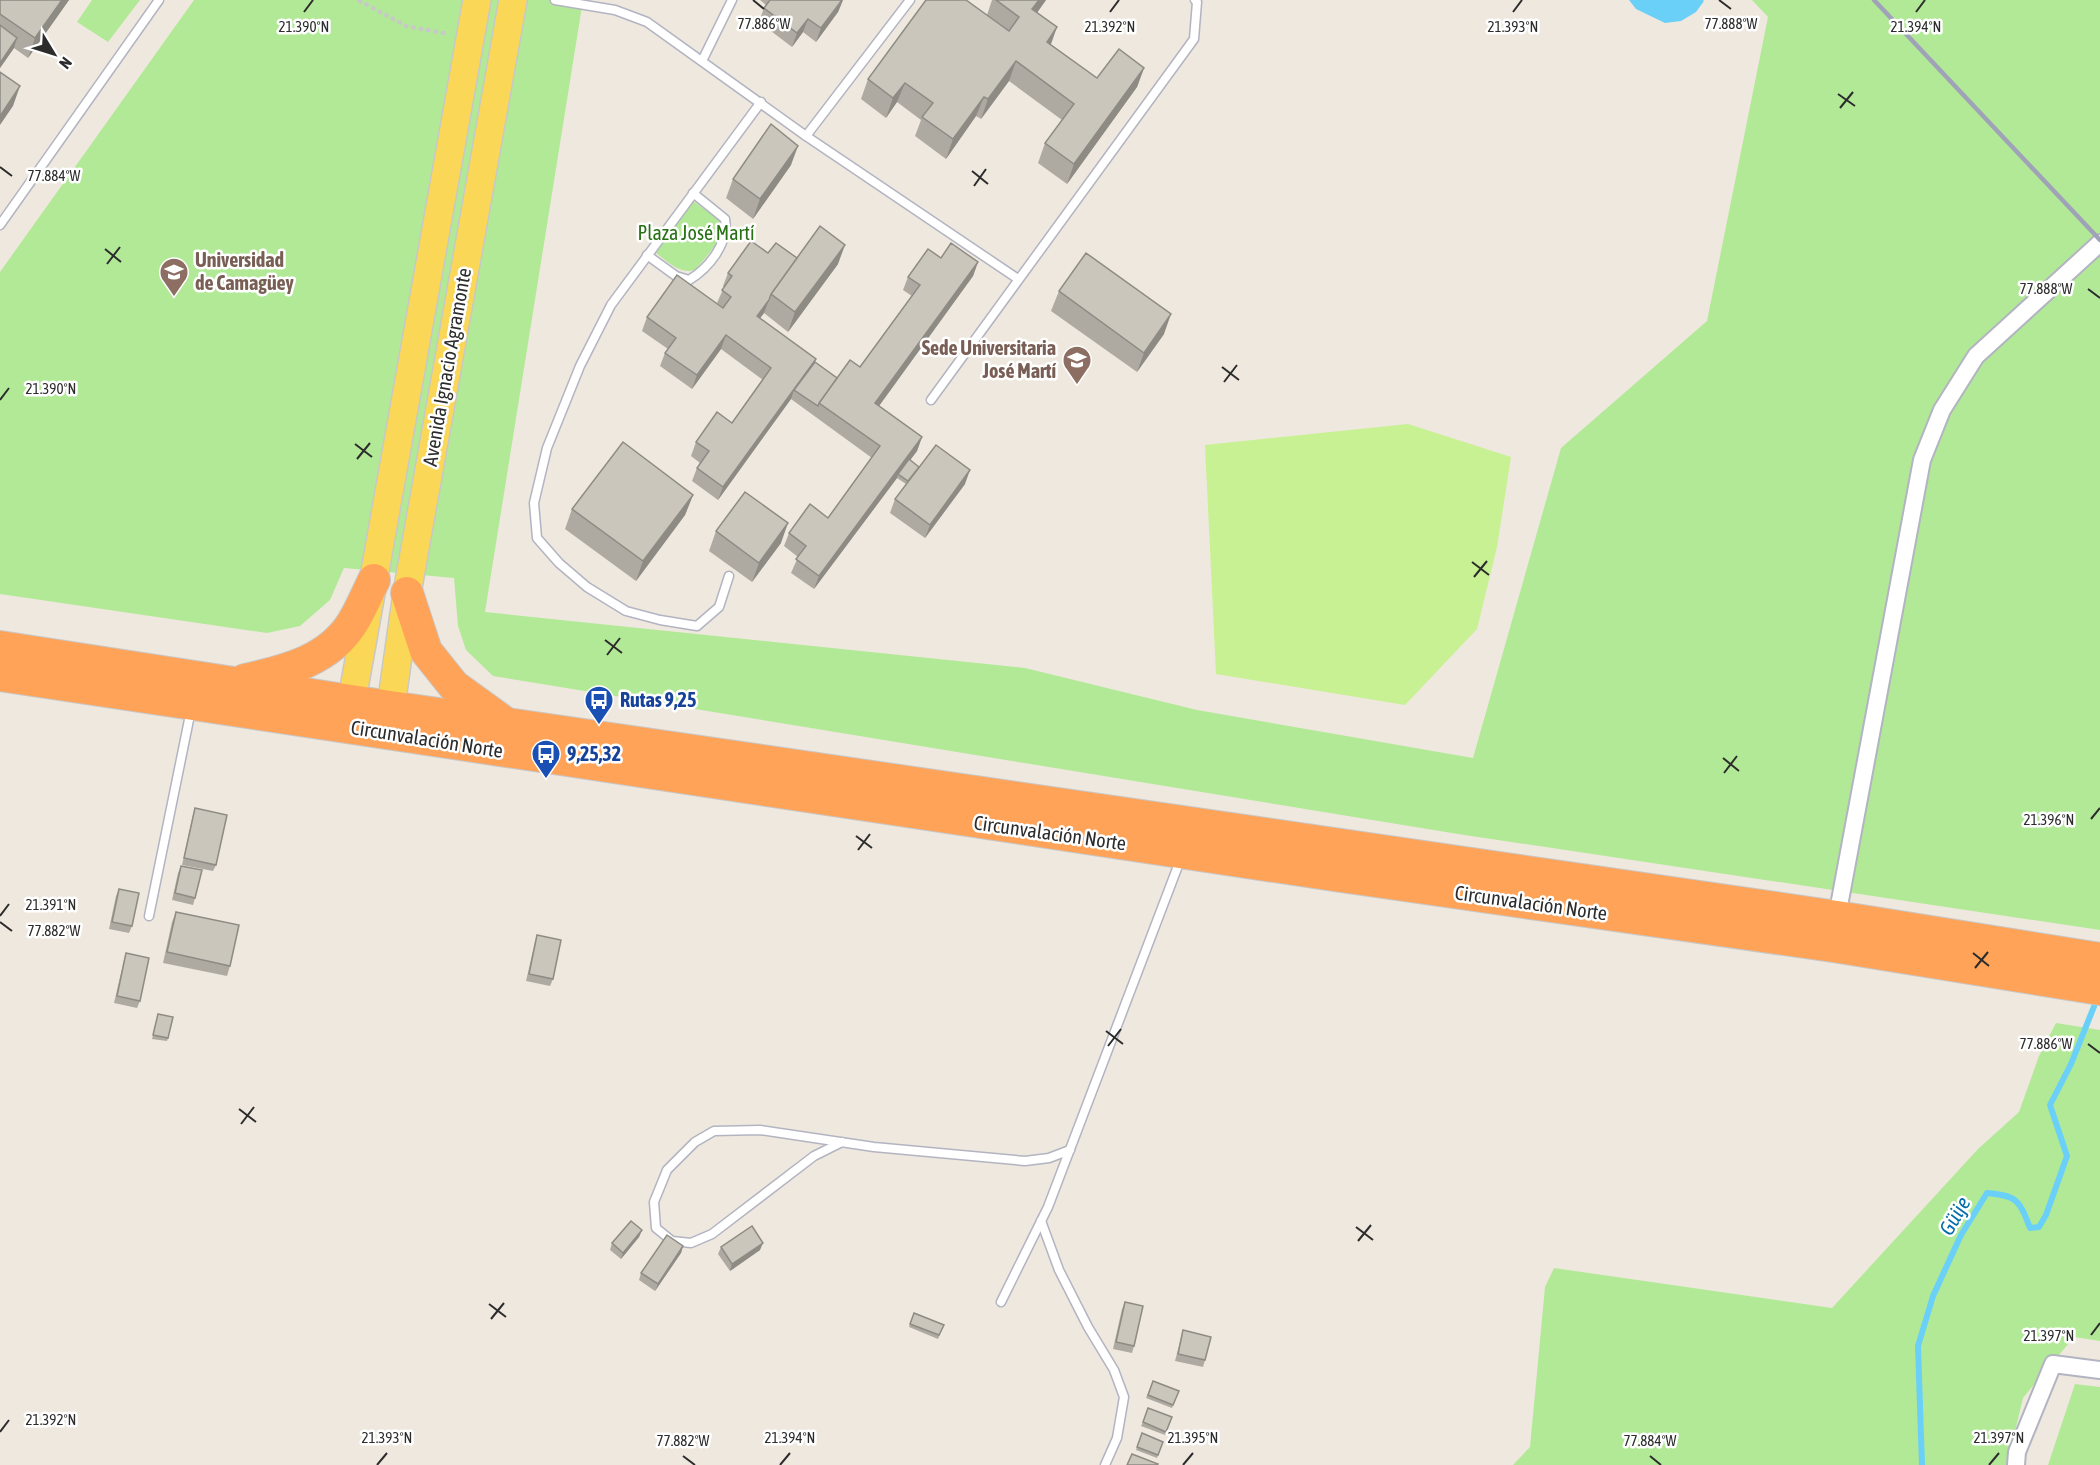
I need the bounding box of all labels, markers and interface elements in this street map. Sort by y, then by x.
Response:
text: 77.886°W [738,15,791,32]
text: 77.888°W [1705,15,1758,32]
text: 21.390°N [279,18,329,35]
text: 21.392°N [1085,18,1135,35]
text: 21.393°N [1488,18,1538,35]
text: 21.394°N [1891,18,1941,35]
north arrow [24,24,84,84]
text: N [56,54,76,73]
text: 77.884°W [28,167,81,184]
park label: Plaza José Martí [637,221,755,244]
place label: Universidad de Camagüey [195,248,294,294]
school or university icon: Universidad de Camagüey [158,256,190,298]
street label: Avenida Ignacio Agramonte [418,266,475,468]
text: 77.888°W [2020,280,2073,297]
place label: Sede Universitaria José Martí [922,336,1056,382]
school or university icon: Sede Universitaria José Martí [1061,344,1093,386]
text: 21.390°N [26,380,76,397]
bus stop icon: Rutas 9,25 [583,684,615,726]
place label: Rutas 9,25 [620,688,696,711]
street label: Circunvalación Norte [349,715,505,762]
bus stop icon: 9,25,32 [530,738,562,780]
place label: 9,25,32 [567,742,621,765]
street label: Circunvalación Norte [972,810,1128,855]
text: 21.396°N [2024,811,2074,828]
street label: Circunvalación Norte [1453,880,1609,925]
text: 21.391°N [26,896,76,913]
text: 77.882°W [28,922,81,939]
text: 77.886°W [2020,1035,2073,1052]
water label: Güije [1934,1192,1975,1239]
text: 21.397°N [2024,1327,2074,1344]
text: 21.392°N [26,1411,76,1428]
text: 21.393°N [362,1429,412,1446]
text: 21.394°N [765,1429,815,1446]
text: 21.395°N [1168,1429,1218,1446]
text: 21.397°N [1974,1429,2024,1446]
text: 77.882°W [657,1432,710,1449]
text: 77.884°W [1624,1432,1677,1449]

